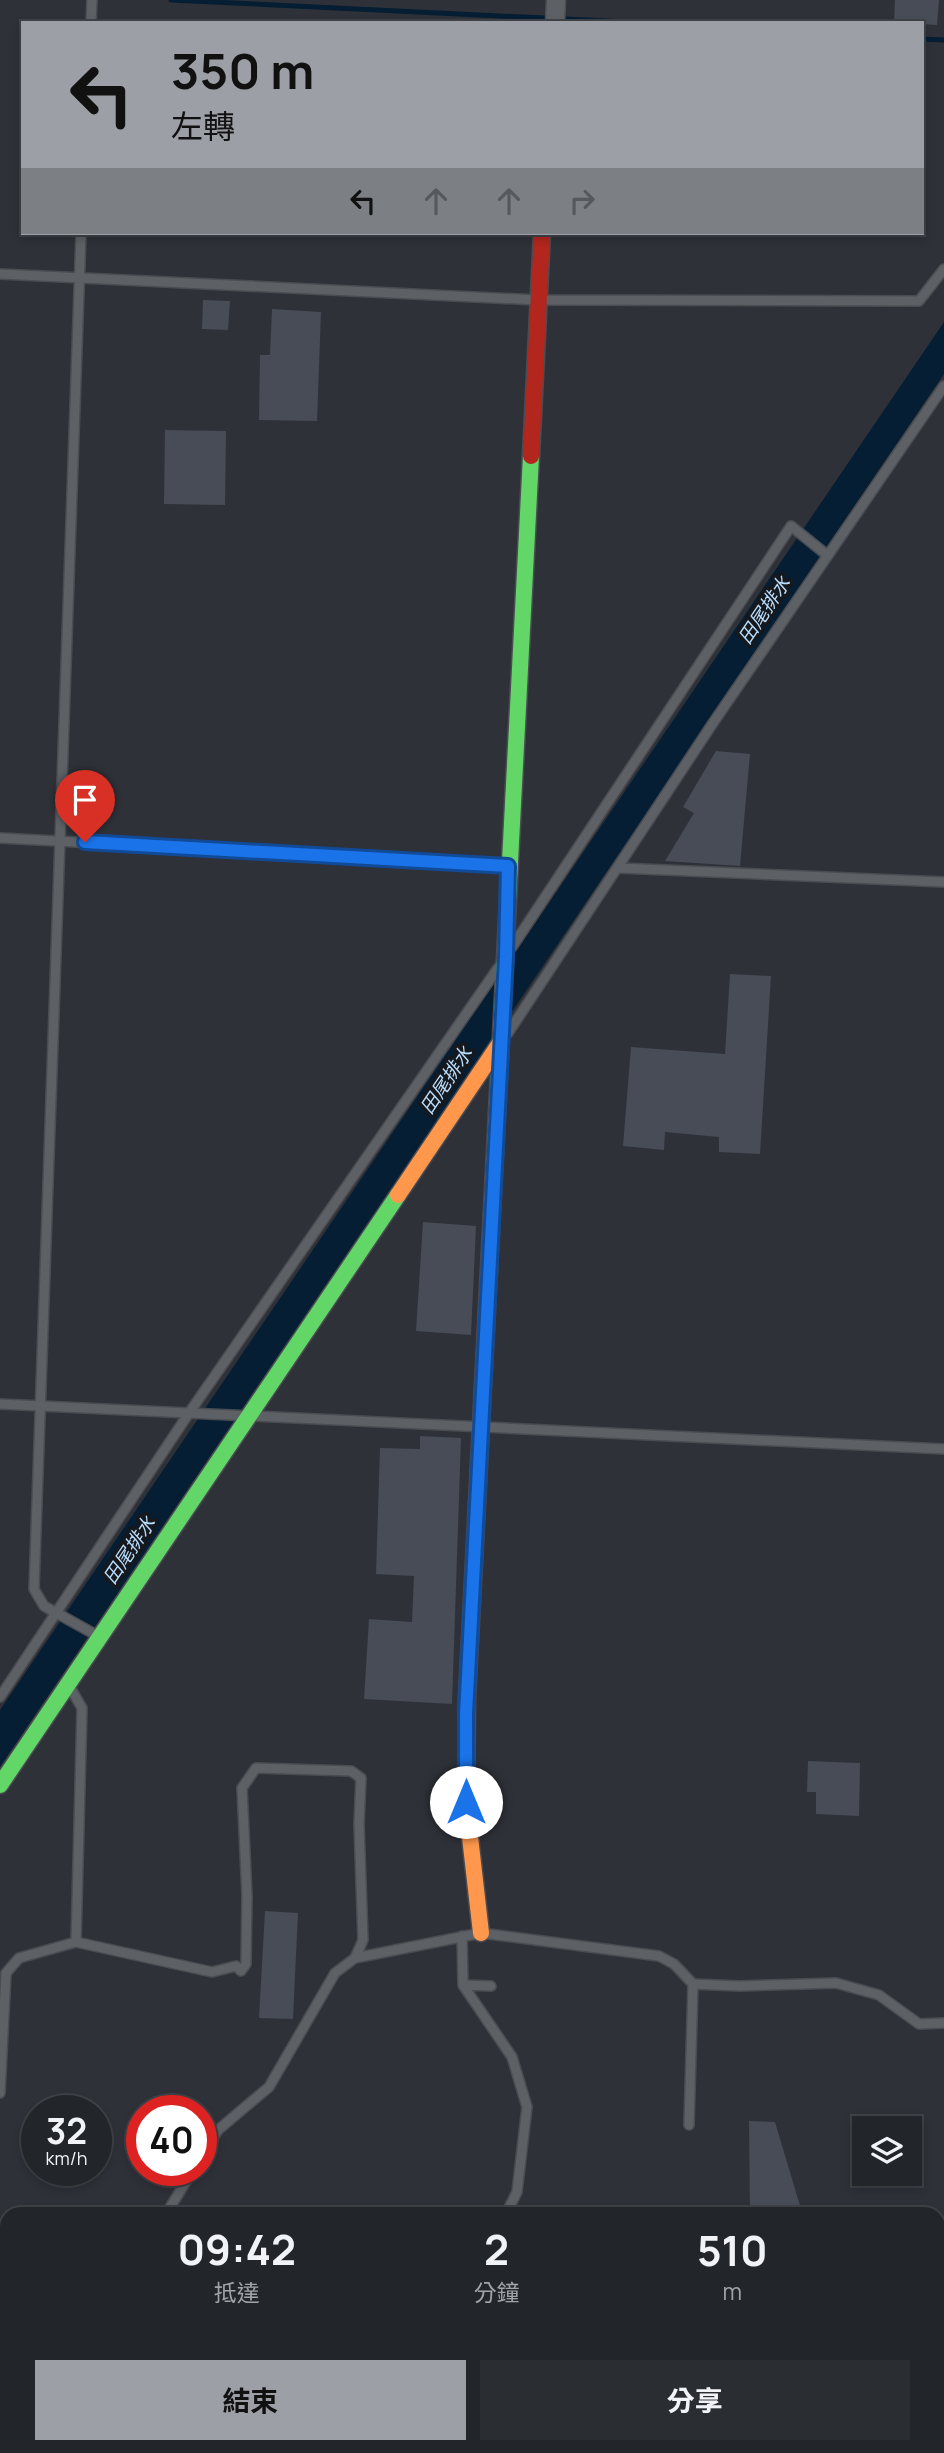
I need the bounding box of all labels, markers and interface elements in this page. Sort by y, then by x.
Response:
text: 350 m [171,37,314,104]
icon: left [56,49,147,140]
text: 左轉 [171,104,235,148]
icon: left [344,182,382,220]
icon: ahead [417,182,455,220]
icon: ahead [490,182,528,220]
icon: right [563,182,601,220]
water label: 田尾排水 [732,570,797,649]
pin [55,770,115,842]
icon: arrive [66,781,104,819]
water label: 田尾排水 [414,1040,479,1119]
water label: 田尾排水 [97,1510,162,1589]
position arrow [429,1765,503,1839]
speed limit sign: 40 [126,2095,217,2186]
text: 32 [46,2107,87,2155]
map controls [852,2116,922,2186]
button: layers [852,2116,922,2186]
text: km/h [46,2146,87,2170]
text: 09:42 [177,2220,296,2278]
text: 2 [484,2220,509,2278]
text: 510 [697,2221,768,2279]
text: m [722,2275,742,2307]
text: 抵達 [214,2276,260,2308]
text: 分鐘 [474,2276,520,2308]
button: 結束 [35,2360,466,2440]
button: 分享 [480,2360,910,2440]

